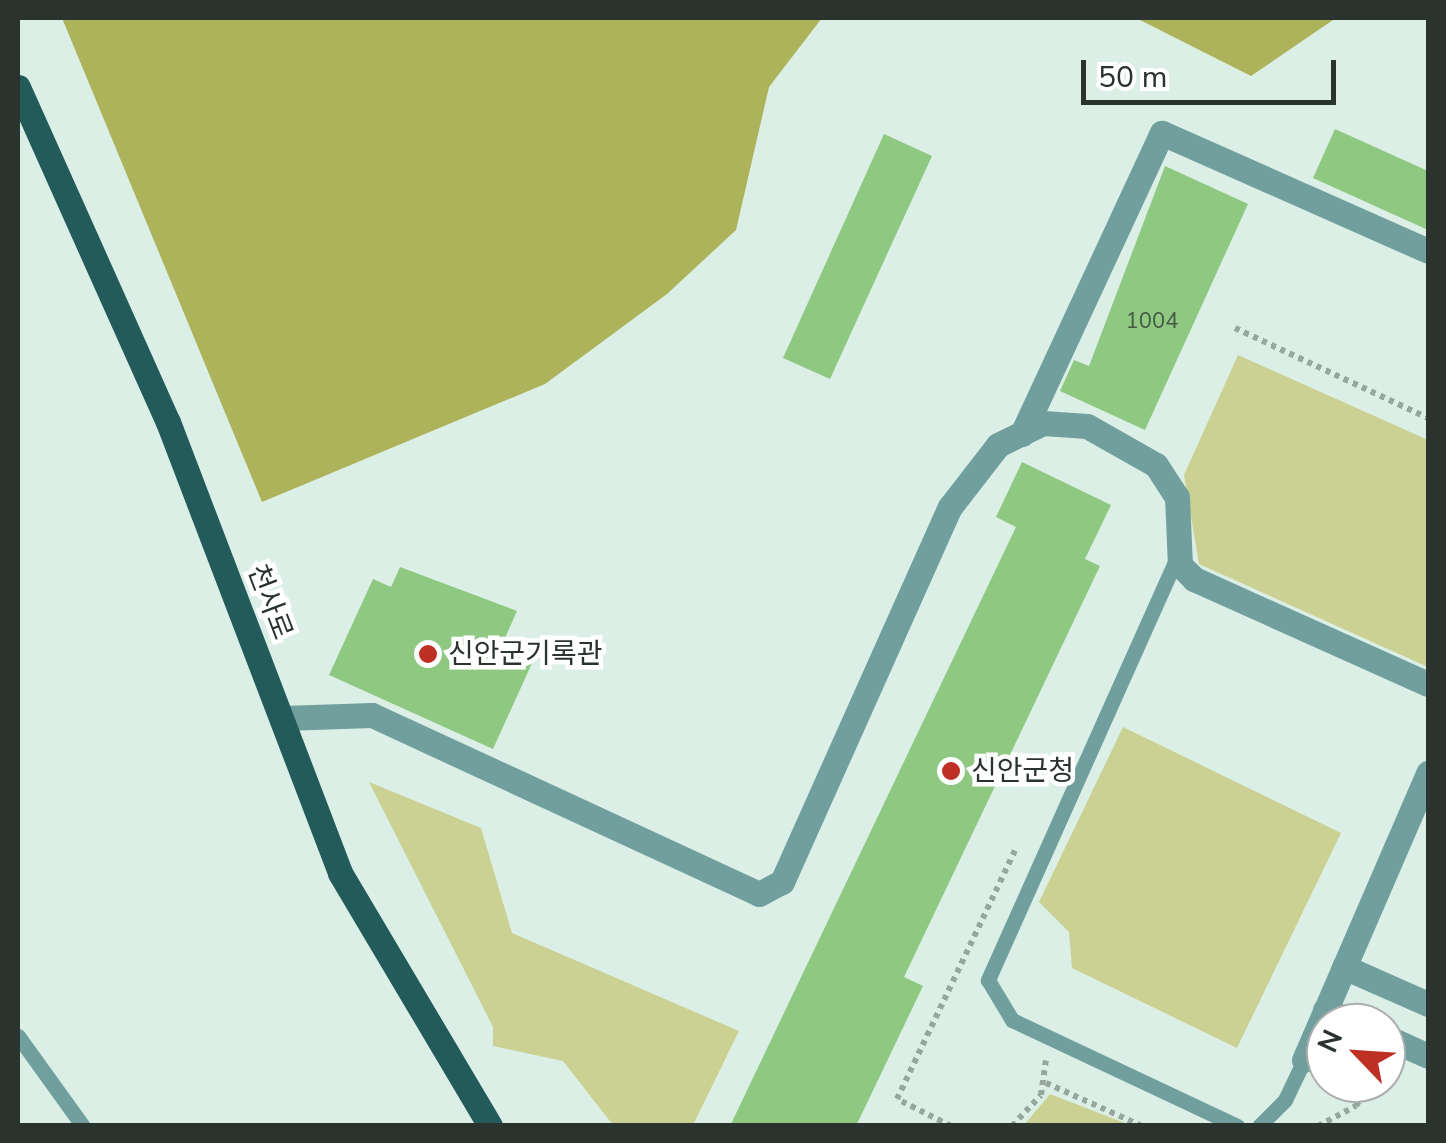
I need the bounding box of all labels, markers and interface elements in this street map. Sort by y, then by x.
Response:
scale bar [1086,40,1341,102]
text: 50 m [1098,57,1167,98]
house number: 1004 [1126,309,1178,335]
street label: 천사로 [240,560,300,644]
place label: 신안군기록관 [448,637,603,671]
marker: 신안군기록관 [417,643,439,665]
place label: 신안군청 [971,754,1074,788]
marker: 신안군청 [940,760,962,782]
north arrow [1306,1003,1406,1103]
text: N [1309,1024,1352,1059]

